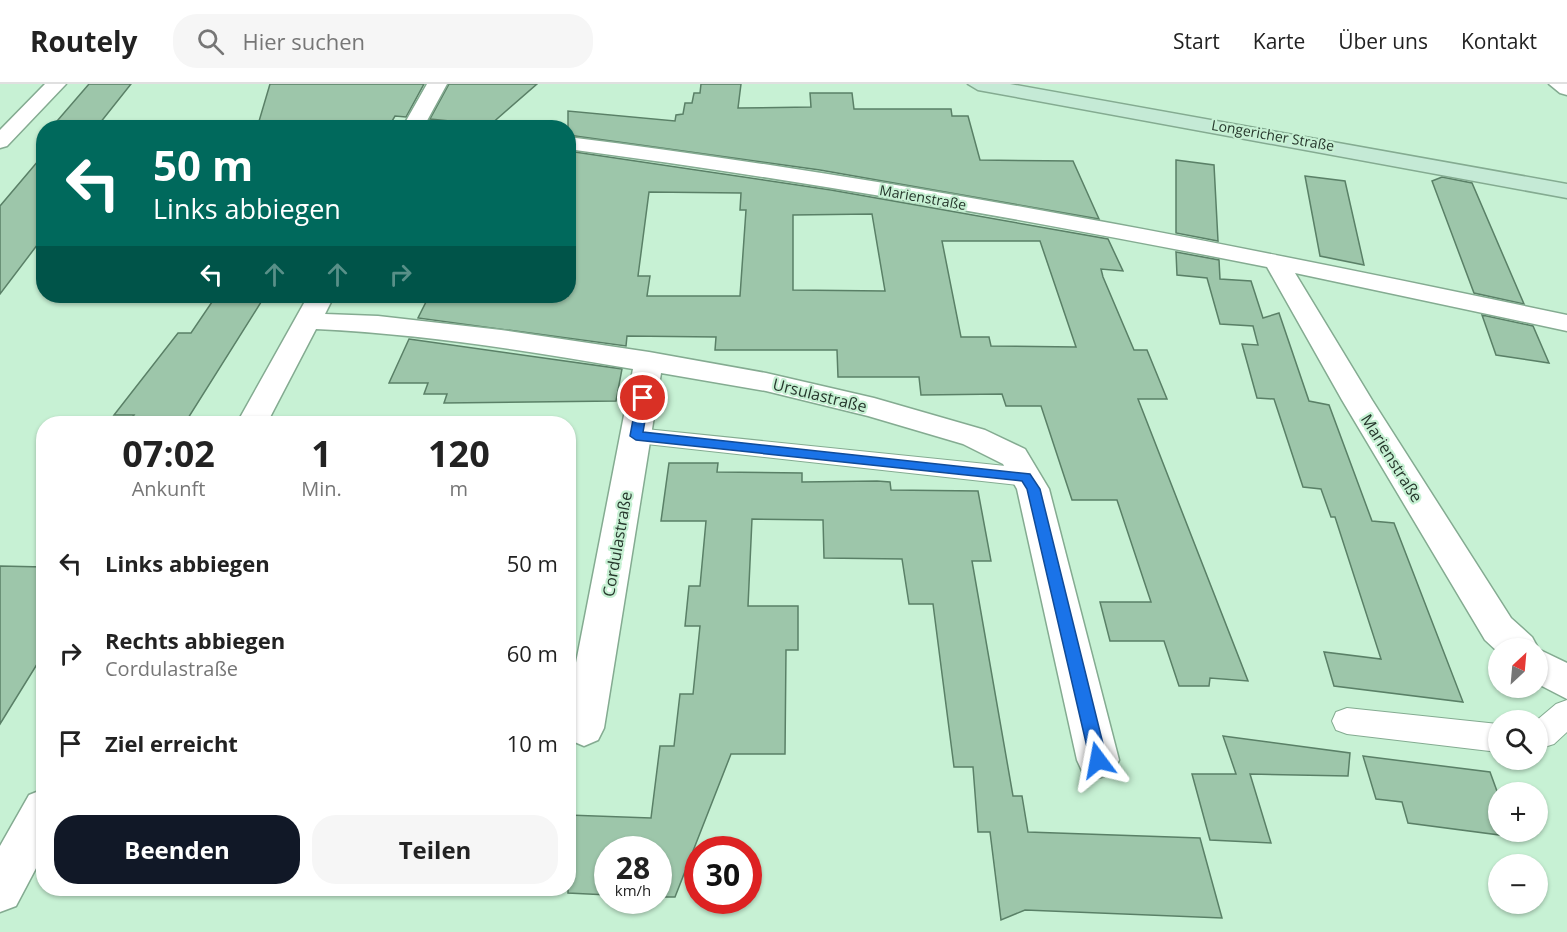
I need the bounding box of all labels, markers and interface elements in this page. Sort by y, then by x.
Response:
search box [173,14,593,68]
text: Routely [30,22,137,60]
icon: search [194,25,227,58]
text: Hier suchen [242,26,365,56]
text: Start [1173,27,1220,55]
text: Karte [1253,27,1305,55]
text: Über uns [1338,27,1428,55]
text: Kontakt [1461,27,1537,55]
street label: Longericher Straße [1210,115,1336,155]
text: 50 m [153,136,253,193]
icon: left [54,144,132,222]
street label: Marienstraße [878,180,968,214]
text: Links abbiegen [153,190,341,227]
icon: left [195,258,228,291]
icon: ahead [258,258,291,291]
icon: ahead [321,258,354,291]
icon: right [384,258,417,291]
pin [617,372,668,423]
street label: Ursulastraße [771,373,869,417]
icon: arrive [626,381,659,414]
street label: Marienstraße [1356,410,1428,506]
text: 07:02 [122,429,215,478]
text: 1 [311,429,332,478]
text: 120 [428,429,490,478]
text: Ankunft [132,475,205,502]
text: Min. [301,475,342,502]
text: m [450,475,468,502]
street label: Cordulastraße [597,490,637,598]
icon: left [54,547,87,580]
text: Links abbiegen [105,548,270,578]
text: 50 m [507,548,558,578]
text: Rechts abbiegen [105,625,285,655]
icon: right [54,637,87,670]
text: 60 m [507,638,558,668]
north arrow [1488,638,1548,698]
map controls [1488,638,1548,914]
text: Cordulastraße [105,655,238,682]
button: search [1488,710,1548,770]
icon: arrive [54,727,87,760]
text: Ziel erreicht [105,728,238,758]
text: 10 m [507,728,558,758]
position arrow [1066,728,1130,792]
button: + [1488,782,1548,842]
button: Beenden [54,815,300,884]
button: Teilen [312,815,558,884]
speed limit sign: 30 [684,836,762,914]
text: 28 [616,847,650,888]
button: − [1488,854,1548,914]
text: km/h [615,880,651,900]

